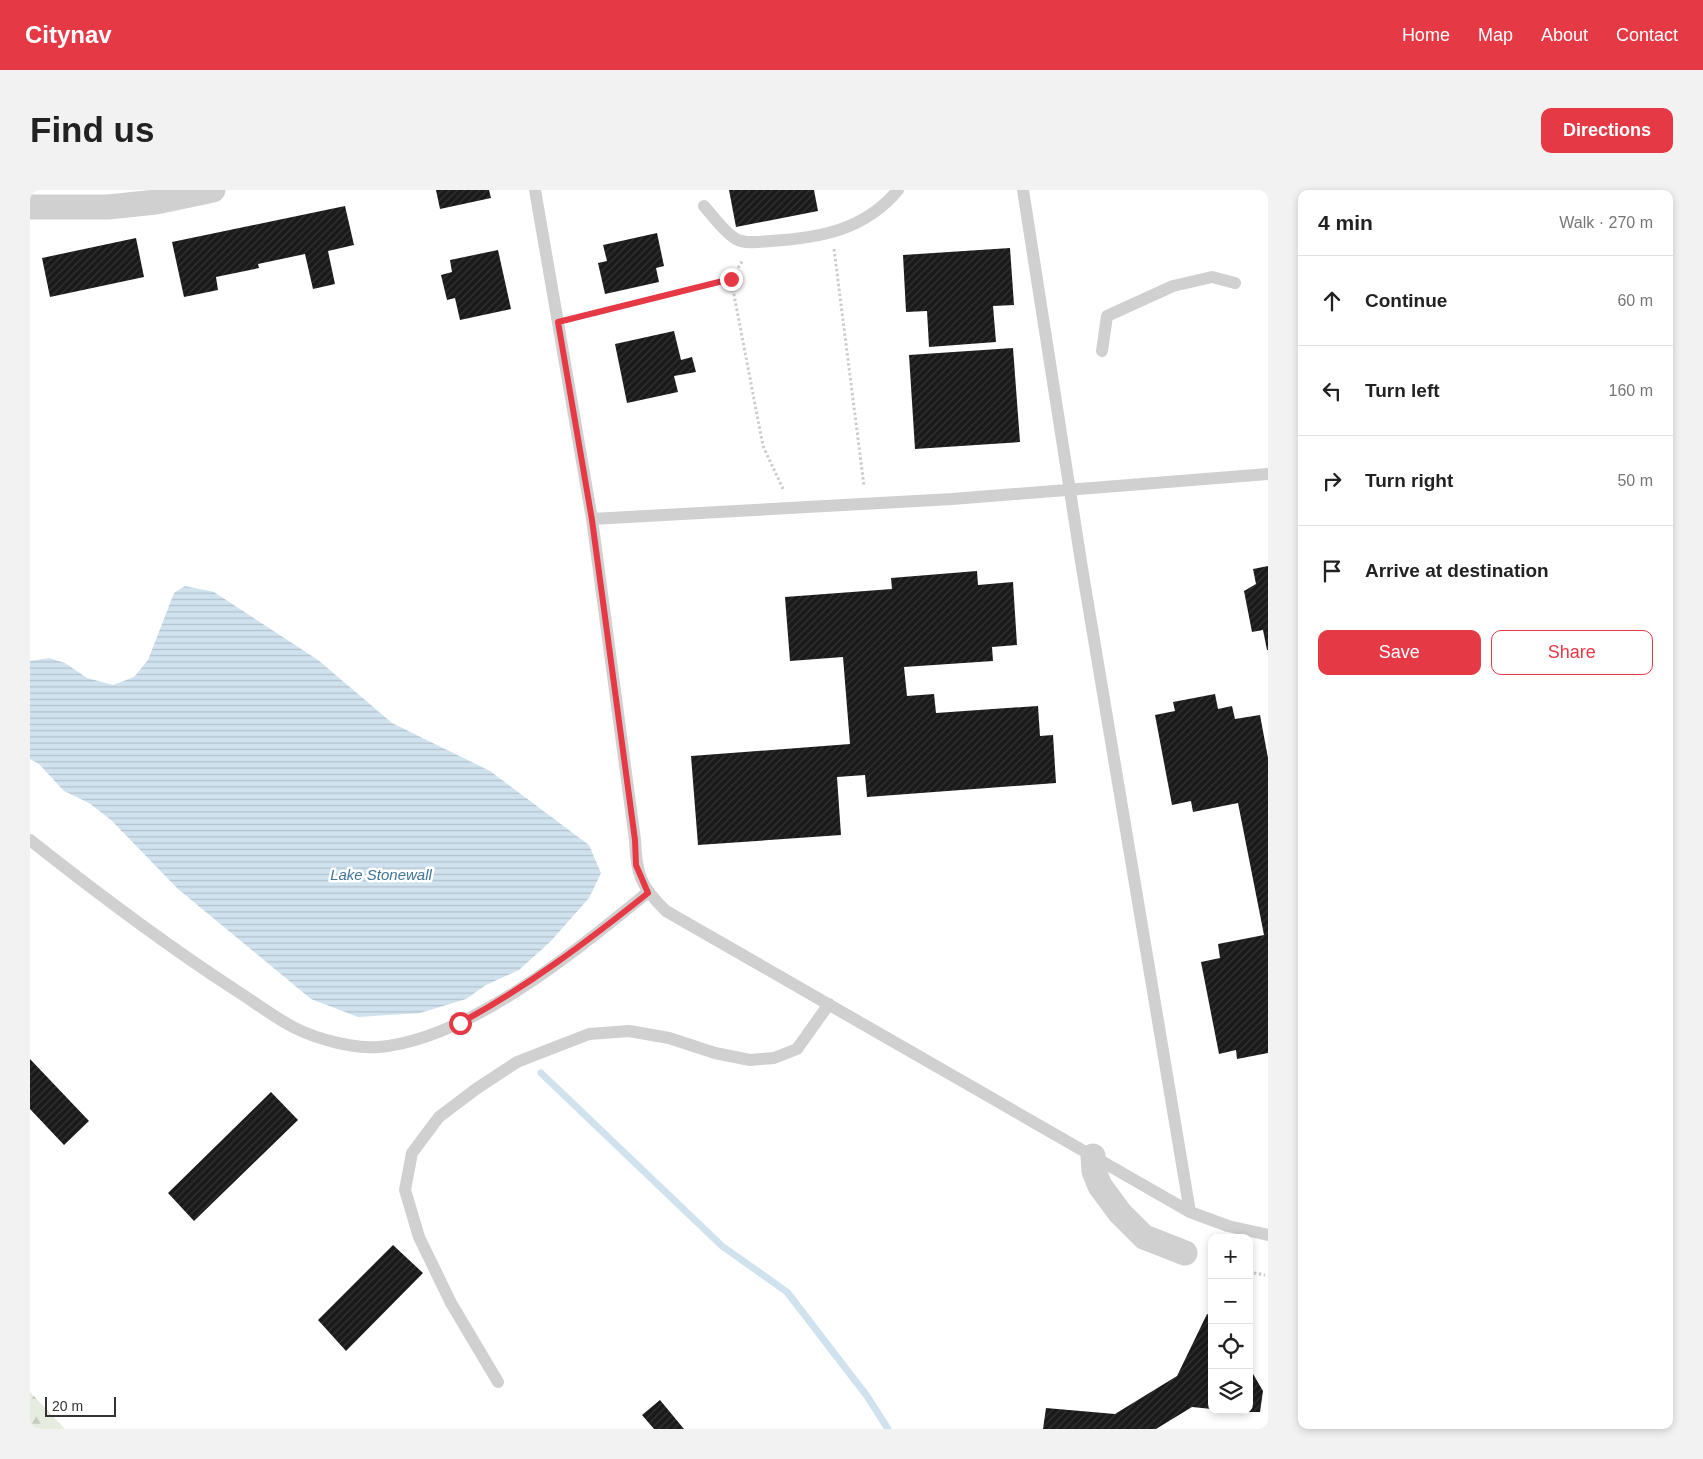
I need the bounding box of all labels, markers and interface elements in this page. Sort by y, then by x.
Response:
text: Citynav [25,21,112,48]
text: Home [1402,25,1450,45]
text: Map [1478,25,1513,45]
text: About [1541,25,1588,45]
text: Contact [1616,25,1678,45]
button: Directions [1541,108,1673,153]
text: Find us [30,110,154,149]
text: 4 min [1318,211,1373,234]
text: Walk · 270 m [1559,214,1653,231]
route end [720,268,743,291]
icon: ahead [1318,287,1346,315]
text: Continue [1365,290,1447,311]
text: 60 m [1617,292,1653,309]
icon: left [1318,377,1346,405]
text: Turn left [1365,380,1440,401]
text: 160 m [1609,382,1653,399]
icon: right [1318,467,1346,495]
text: Turn right [1365,470,1453,491]
text: 50 m [1617,472,1653,489]
icon: arrive [1318,557,1346,585]
text: Arrive at destination [1365,560,1549,581]
button: Save [1318,630,1481,675]
button: Share [1491,630,1653,675]
water label: Lake Stonewall [330,866,433,883]
route start [449,1012,472,1035]
map controls [1208,1234,1253,1414]
button: + [1208,1234,1253,1279]
button: − [1208,1279,1253,1324]
button: locate [1208,1324,1253,1369]
button: layers [1208,1369,1253,1414]
scale bar [45,1394,116,1417]
text: 20 m [52,1398,83,1414]

